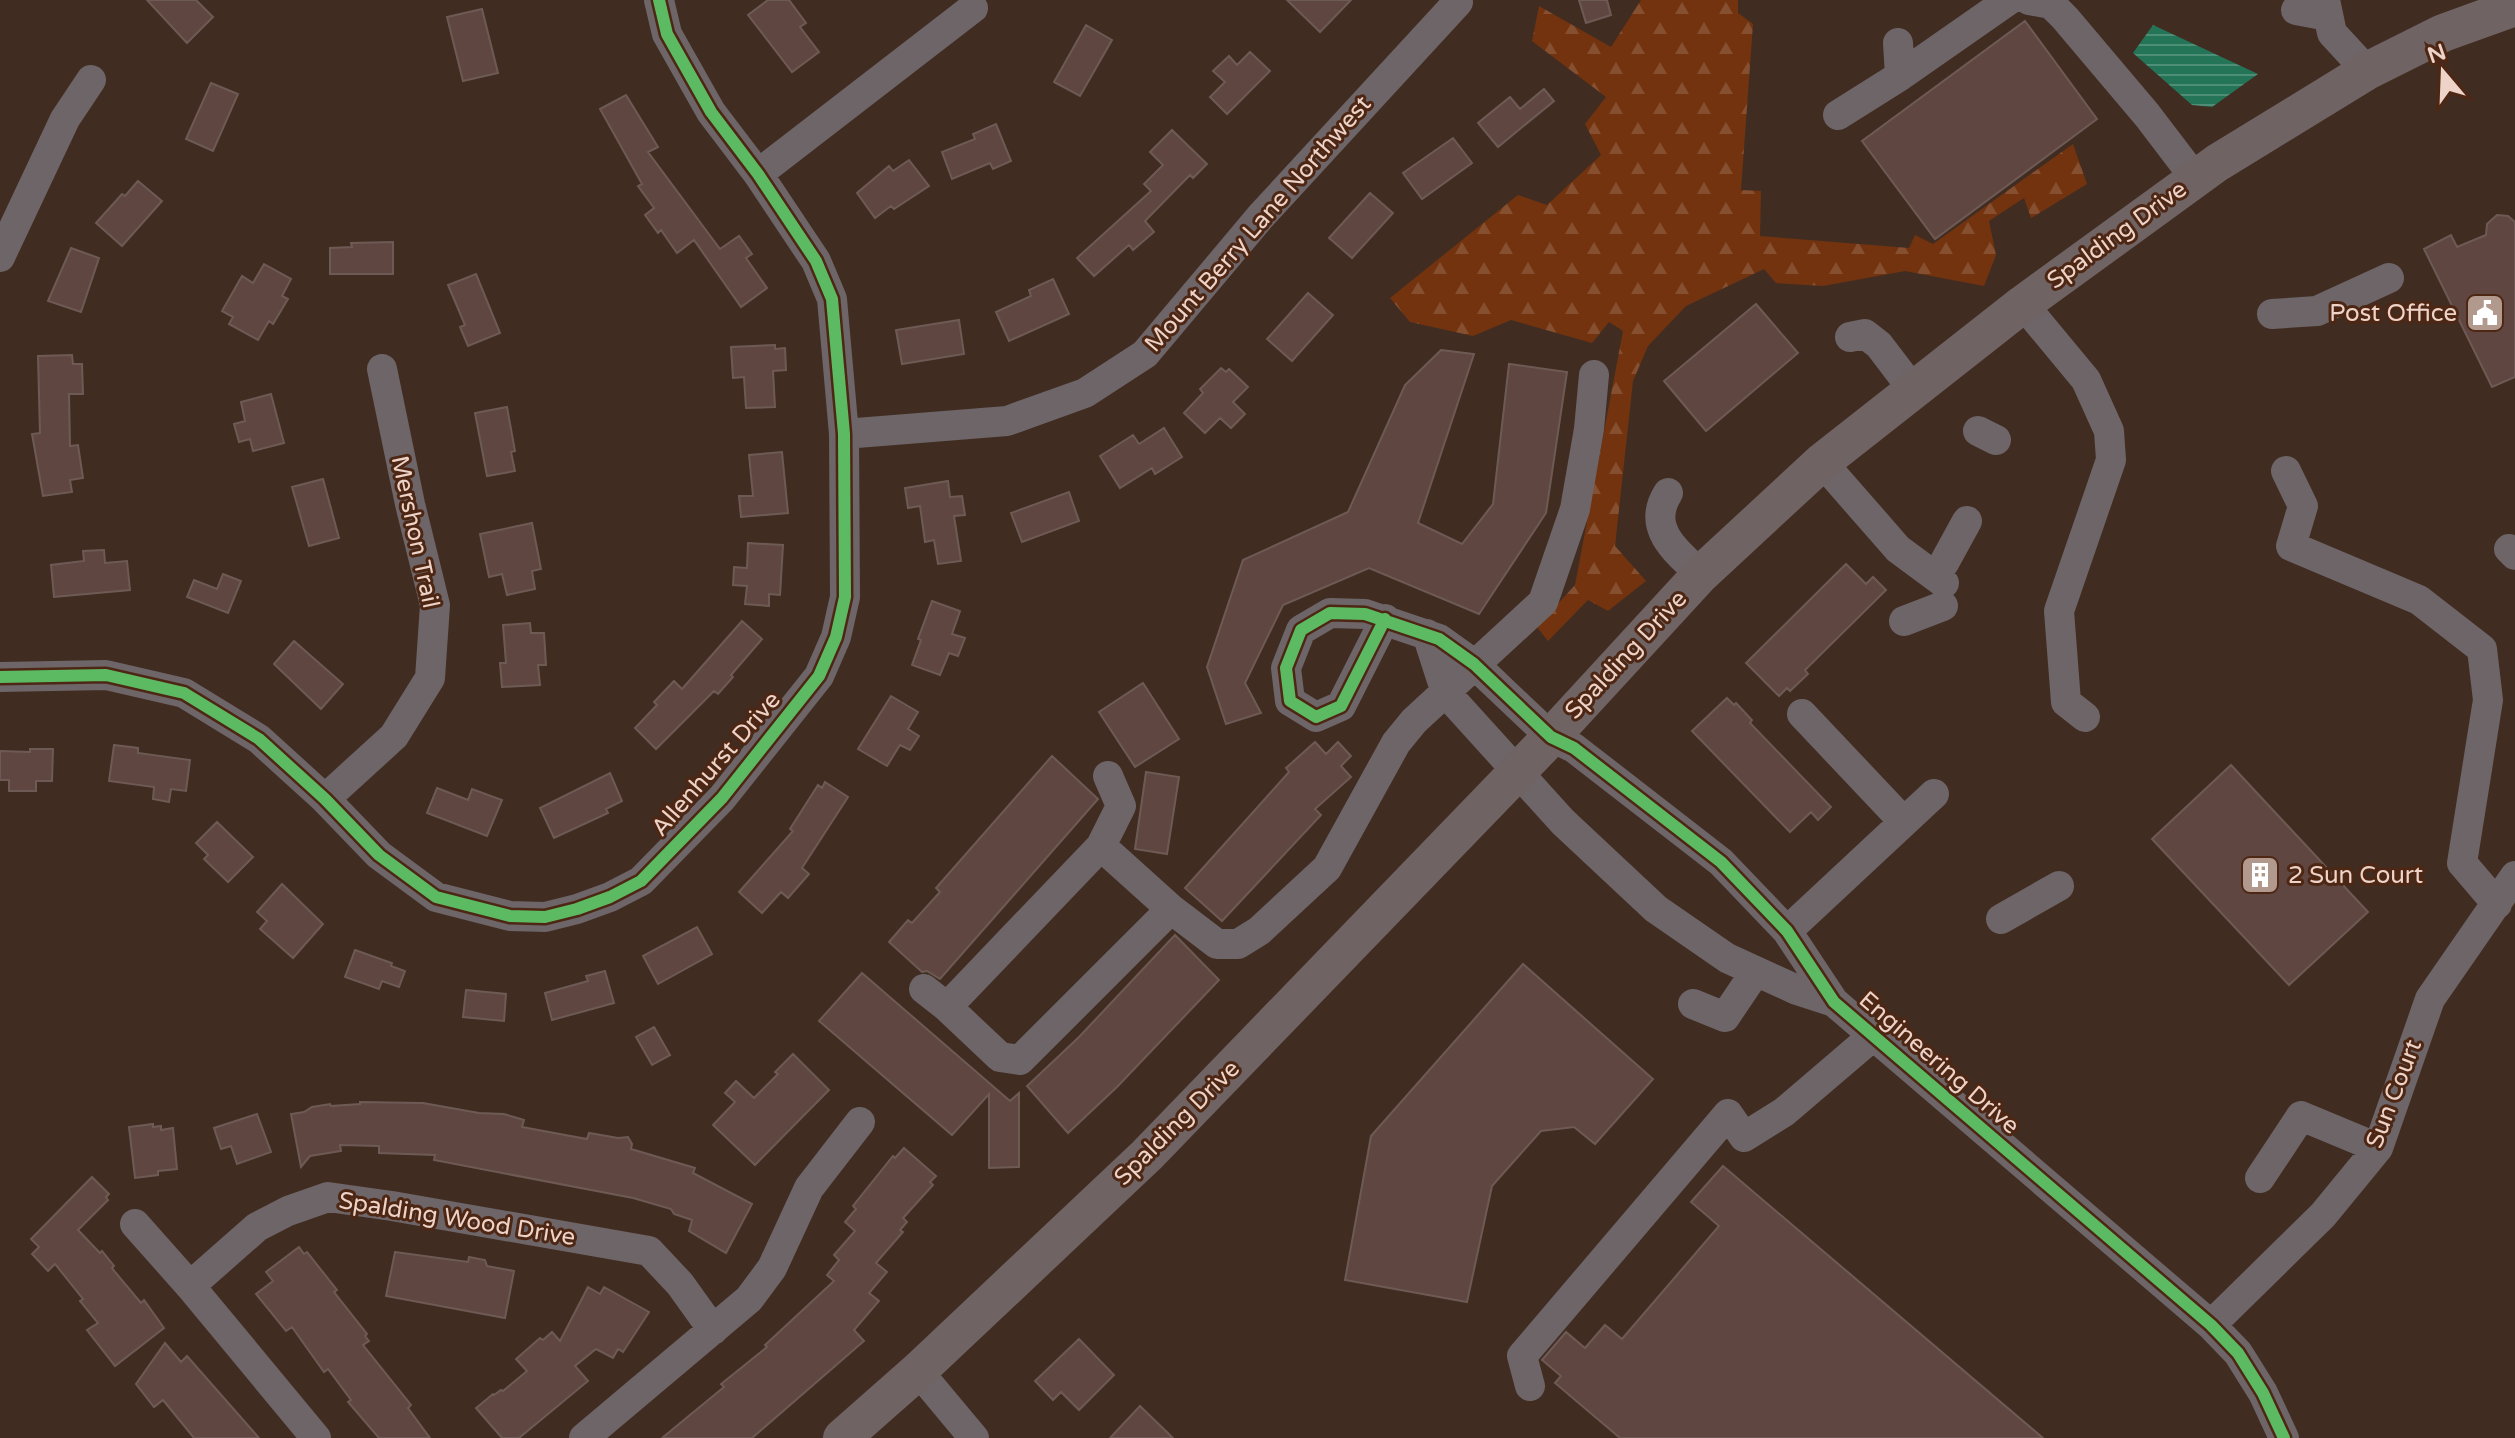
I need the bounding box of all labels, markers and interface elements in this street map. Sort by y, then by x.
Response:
north arrow [2403,32,2483,112]
text: N [2424,39,2449,69]
street label: Mount Berry Lane Northwest [1139,90,1377,358]
street label: Spalding Drive [2042,175,2192,295]
public building icon: Post Office [2464,292,2506,334]
place label: Post Office [2329,299,2457,328]
street label: Mershon Trail [385,453,445,611]
street label: Spalding Drive [1559,585,1693,725]
street label: Allenhurst Drive [645,686,787,842]
building icon: 2 Sun Court [2239,854,2281,896]
place label: 2 Sun Court [2288,861,2423,890]
street label: Engineering Drive [1853,985,2025,1141]
street label: Sun Court [2360,1036,2428,1152]
street label: Spalding Drive [1108,1054,1246,1192]
street label: Spalding Wood Drive [337,1186,577,1252]

